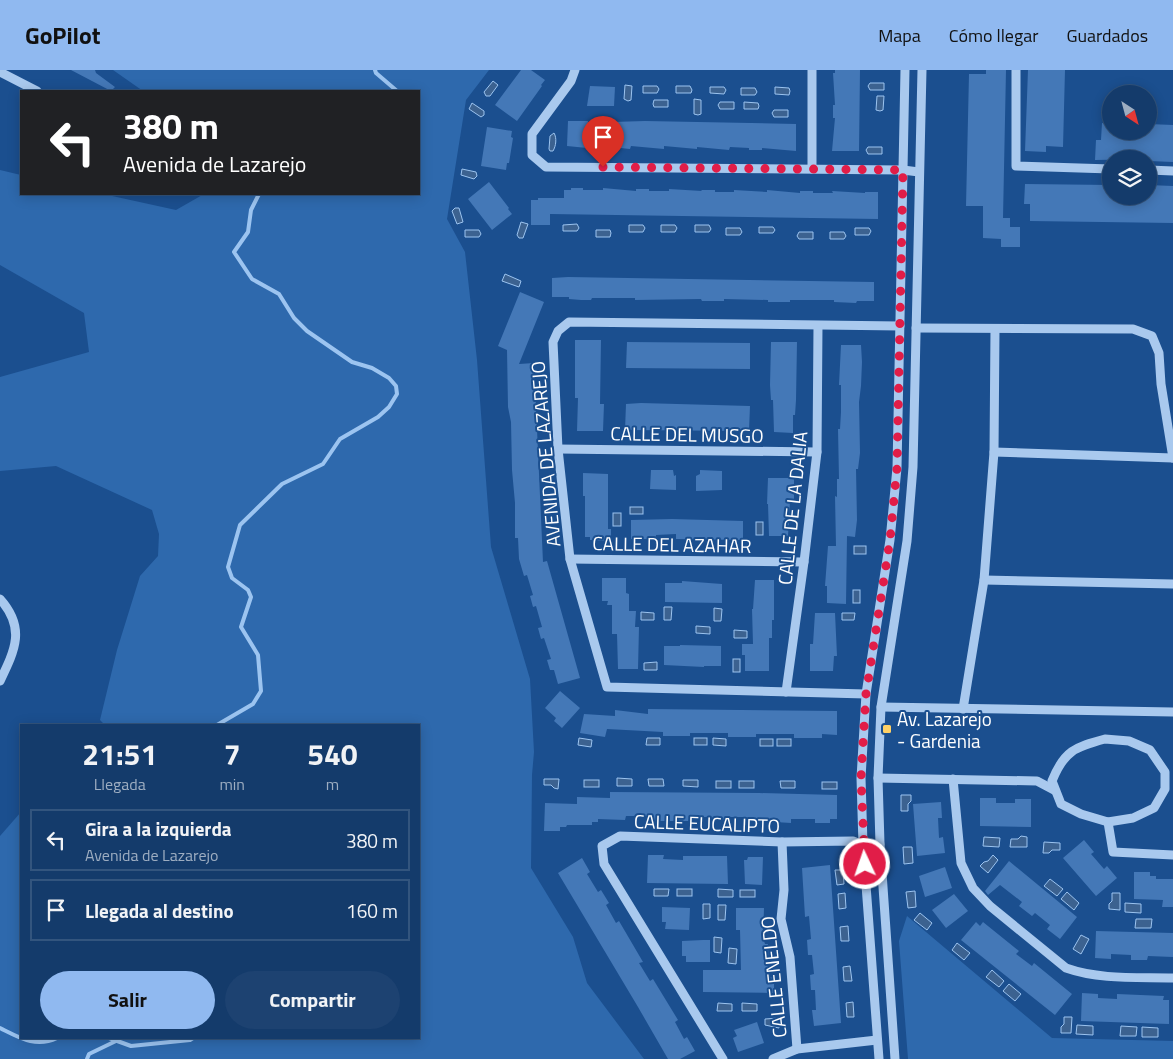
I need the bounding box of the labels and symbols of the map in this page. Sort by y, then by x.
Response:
north arrow [1102,85,1158,140]
pin [582,116,624,167]
street label: AVENIDA DE LAZAREJO [522,360,568,548]
street label: CALLE DEL MUSGO [610,418,764,450]
street label: CALLE DE LA DALIA [770,430,814,586]
street label: CALLE DEL AZAHAR [592,528,752,560]
place label: Av. Lazarejo - Gardenia [897,704,992,755]
marker: Av. Lazarejo - Gardenia [881,723,893,735]
street label: CALLE EUCALIPTO [633,806,781,840]
position arrow [838,837,890,889]
street label: CALLE ENELDO [752,915,794,1039]

